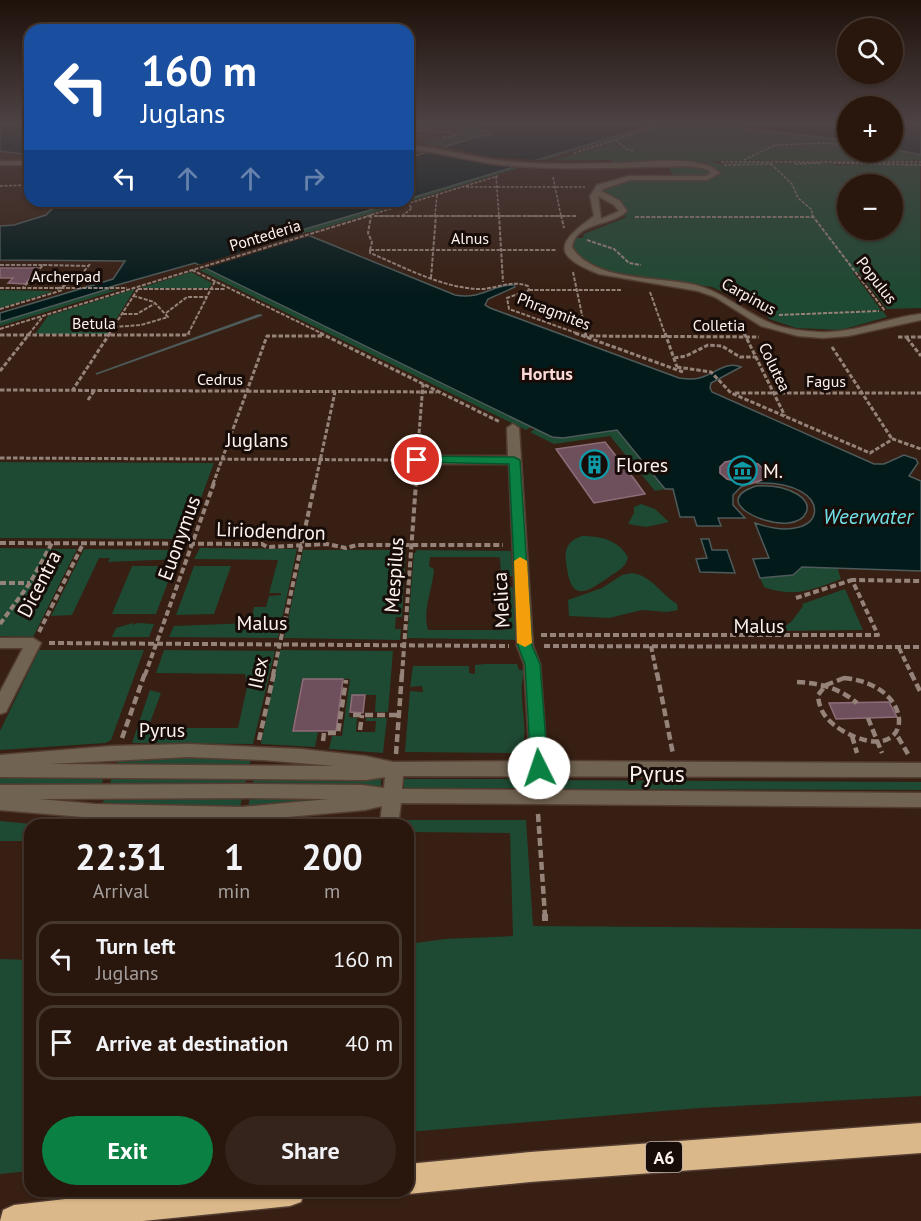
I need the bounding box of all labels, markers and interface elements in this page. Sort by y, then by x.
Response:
map controls [837,18,903,240]
button: search [837,18,903,84]
text: 160 m [141,43,257,98]
icon: left [42,48,120,126]
text: Juglans [141,96,225,130]
button: + [837,96,903,162]
icon: left [108,162,141,195]
icon: ahead [171,162,204,195]
icon: ahead [234,162,267,195]
icon: right [297,162,330,195]
button: − [837,174,903,240]
street label: Pontederia [227,215,303,255]
street label: Alnus [451,228,489,248]
street label: Populus [852,252,902,308]
street label: Archerpad [31,266,101,286]
street label: Carpinus [718,273,780,319]
street label: Phragmites [514,288,594,334]
street label: Betula [72,313,116,333]
street label: Colletia [693,315,745,335]
street label: Colutea [755,339,795,395]
district label: Hortus [521,362,573,385]
street label: Cedrus [197,369,243,389]
street label: Fagus [806,371,846,391]
street label: Juglans [225,427,288,453]
pin [391,434,442,485]
icon: arrive [400,443,433,476]
building icon: Flores [579,449,611,481]
place label: Flores [616,452,668,478]
museum icon: M. [726,455,758,487]
place label: M. [763,458,783,484]
street label: Euonymus [152,492,206,584]
water label: Weerwater [823,503,915,530]
street label: Liriodendron [216,516,326,546]
street label: Mespilus [378,536,410,614]
street label: Dicentra [11,546,67,622]
street label: Melica [487,571,515,629]
street label: Malus [237,610,287,636]
street label: Malus [734,613,784,639]
street label: Ilex [242,655,274,691]
street label: Pyrus [139,717,185,743]
position arrow [507,736,571,800]
street label: Pyrus [629,758,685,789]
text: 22:31 [75,833,167,880]
text: 1 [224,833,244,880]
text: 200 [302,833,363,880]
text: Arrival [93,878,149,904]
text: min [218,878,250,904]
text: m [324,878,340,904]
text: Turn left [96,932,176,960]
icon: left [45,942,78,975]
text: 160 m [333,945,393,973]
text: Juglans [96,960,158,986]
icon: arrive [45,1026,78,1059]
text: Arrive at destination [96,1029,288,1057]
text: 40 m [345,1029,393,1057]
button: Exit [42,1116,213,1185]
button: Share [225,1116,396,1185]
road number: A6 [646,1142,682,1172]

